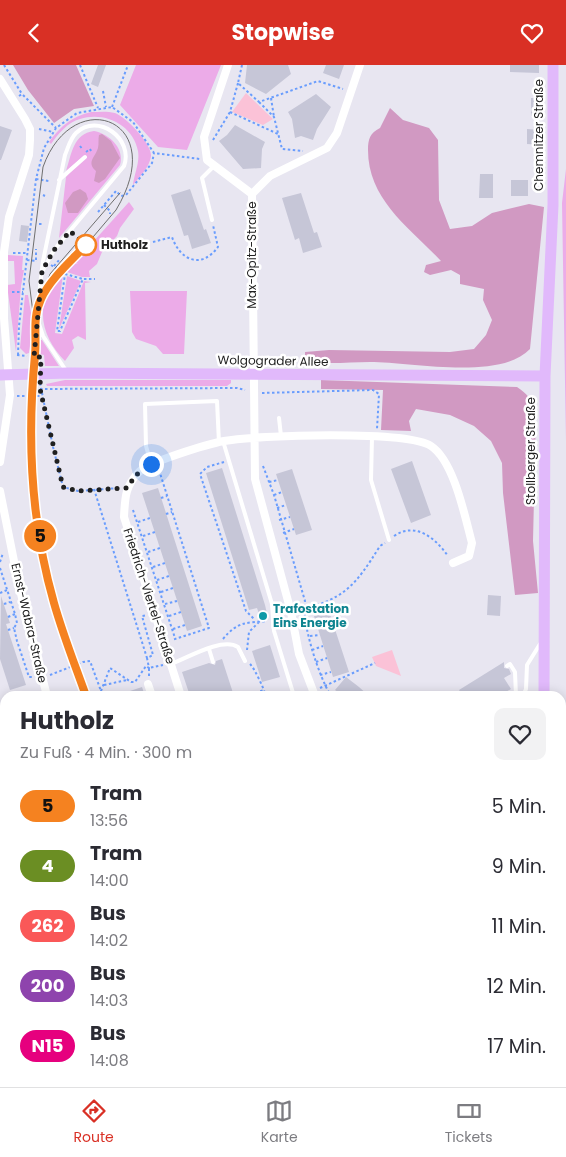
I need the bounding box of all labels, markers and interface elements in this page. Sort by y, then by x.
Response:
text: Stopwise [232,17,334,48]
icon: back [20,19,48,47]
icon: heart [518,19,546,47]
street label: Chemnitzer Straße [530,79,547,191]
street label: Max-Opitz-Straße [243,201,260,309]
marker: Hutholz [75,234,97,256]
place label: Hutholz [101,236,148,253]
street label: Wolgograder Allee [217,351,329,370]
street label: Stollberger Straße [522,397,539,505]
your location [139,452,164,477]
line badge: 5 [24,520,56,552]
text: 5 [34,523,46,548]
street label: Friedrich-Viertel-Straße [119,526,179,666]
street label: Ernst-Wabra-Straße [7,561,52,684]
place label: Trafostation Eins Energie [273,600,349,631]
marker: Trafostation Eins Energie [257,610,269,622]
text: Hutholz [20,704,114,737]
button: heart [494,708,546,760]
text: Zu Fuß · 4 Min. · 300 m [20,741,192,764]
text: Tram [90,780,142,807]
text: 5 [42,793,53,818]
text: 5 Min. [492,793,546,820]
text: 13:56 [90,809,128,832]
text: Tram [90,840,142,867]
text: 4 [41,853,54,878]
text: 9 Min. [492,853,546,880]
text: 14:00 [90,869,129,892]
text: Bus [90,900,126,927]
text: 262 [31,913,64,938]
text: 11 Min. [492,913,546,940]
text: 14:02 [90,929,128,952]
text: Bus [90,960,126,987]
text: 200 [31,973,64,998]
text: 12 Min. [487,973,546,1000]
text: 14:03 [90,989,128,1012]
text: Bus [90,1020,126,1047]
text: N15 [31,1033,64,1058]
text: 17 Min. [487,1033,546,1060]
text: 14:08 [90,1049,129,1072]
tab: Route [74,1097,114,1148]
tab: Karte [261,1097,298,1148]
tab: Tickets [445,1097,492,1148]

